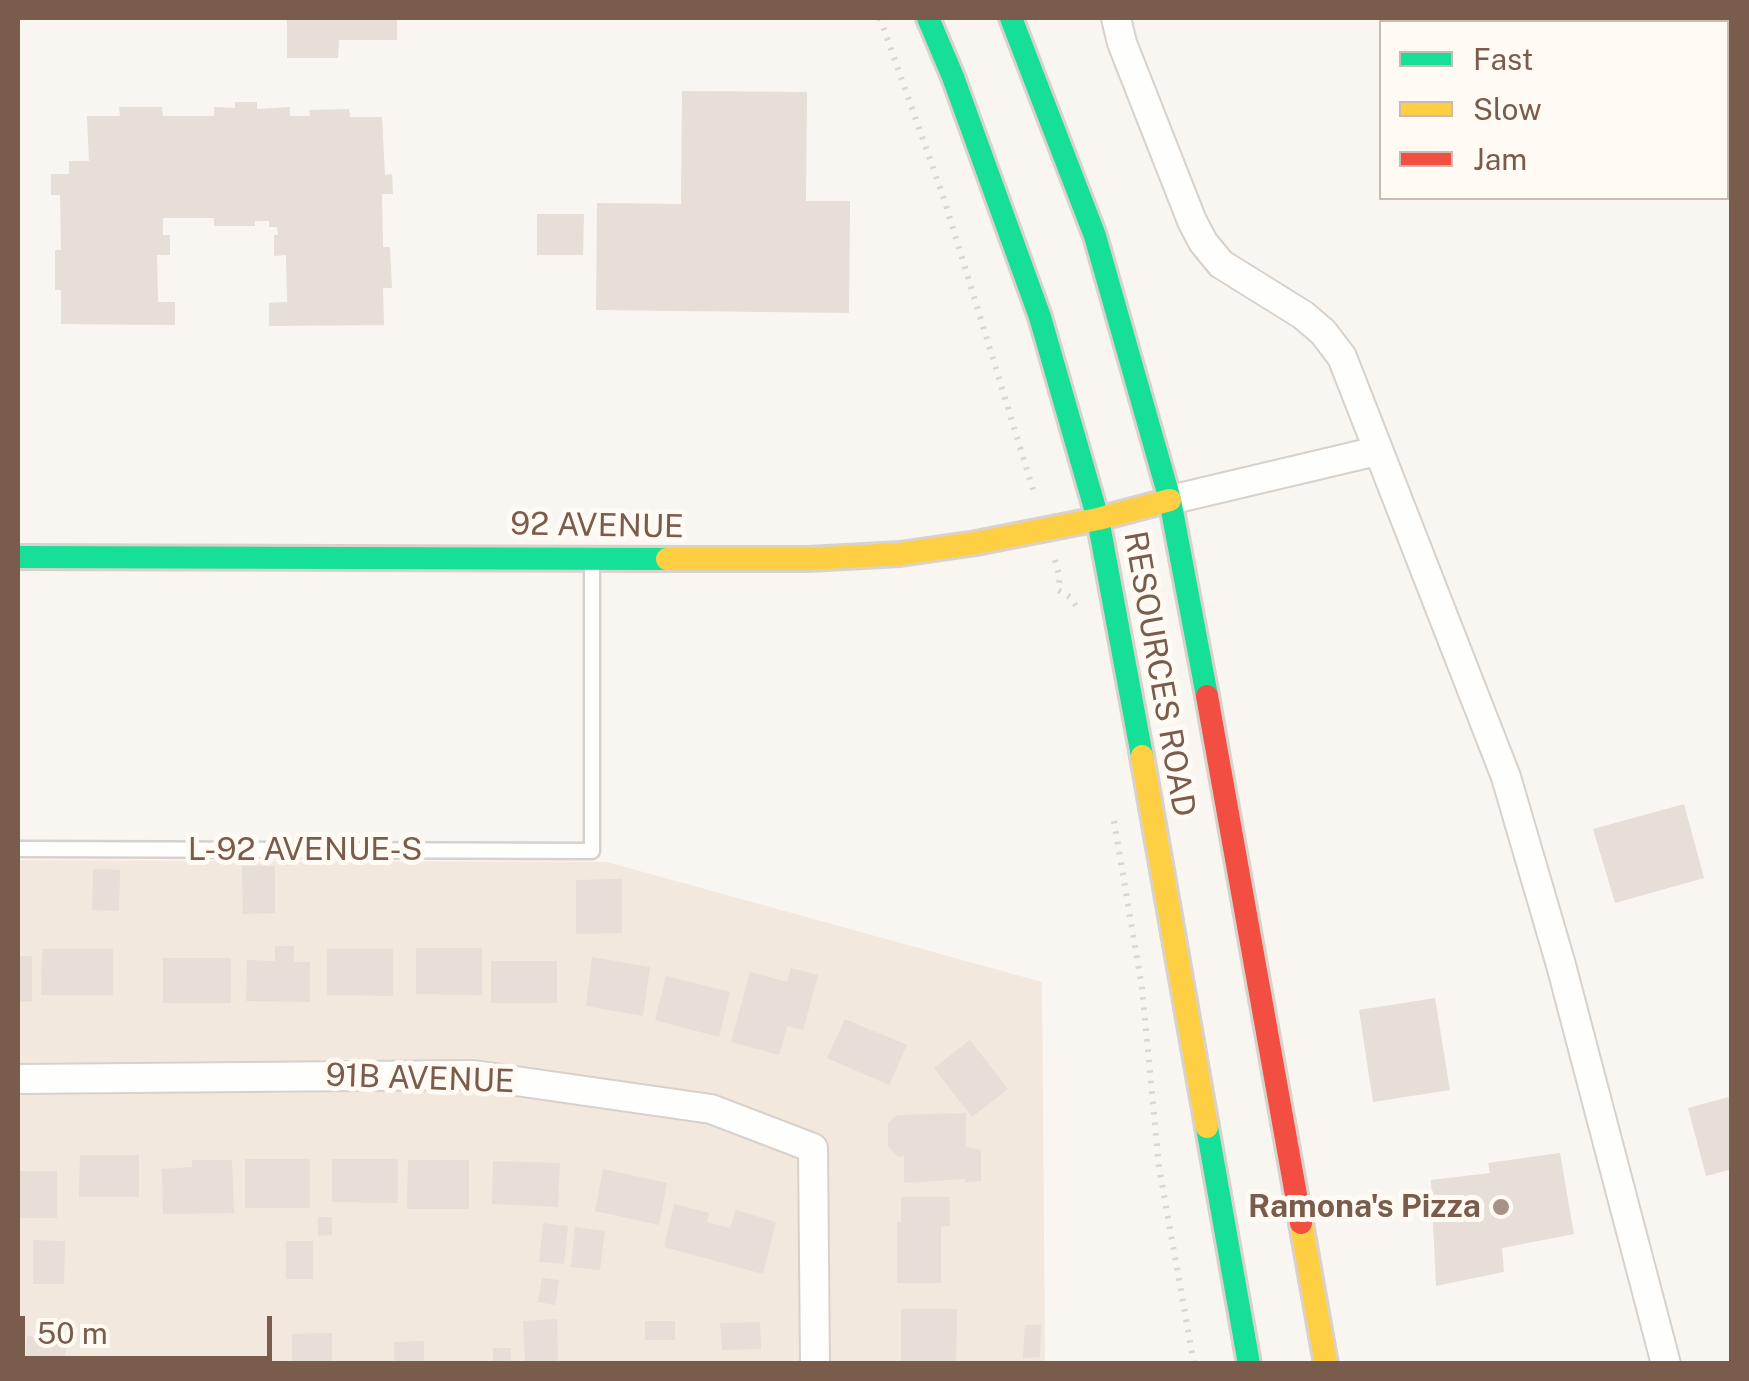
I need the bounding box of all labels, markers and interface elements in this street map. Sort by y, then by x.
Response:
legend [1379,20,1729,200]
text: Fast [1473,41,1533,77]
text: Slow [1473,91,1542,127]
text: Jam [1473,141,1527,177]
street label: 92 AVENUE [510,505,684,547]
street label: RESOURCES ROAD [1115,528,1203,820]
street label: L-92 AVENUE-S [188,831,422,869]
street label: 91B AVENUE [325,1057,515,1101]
place label: Ramona's Pizza [1248,1188,1481,1226]
marker: Ramona's Pizza [1490,1196,1512,1218]
scale bar [25,1296,278,1358]
text: 50 m [37,1315,108,1351]

